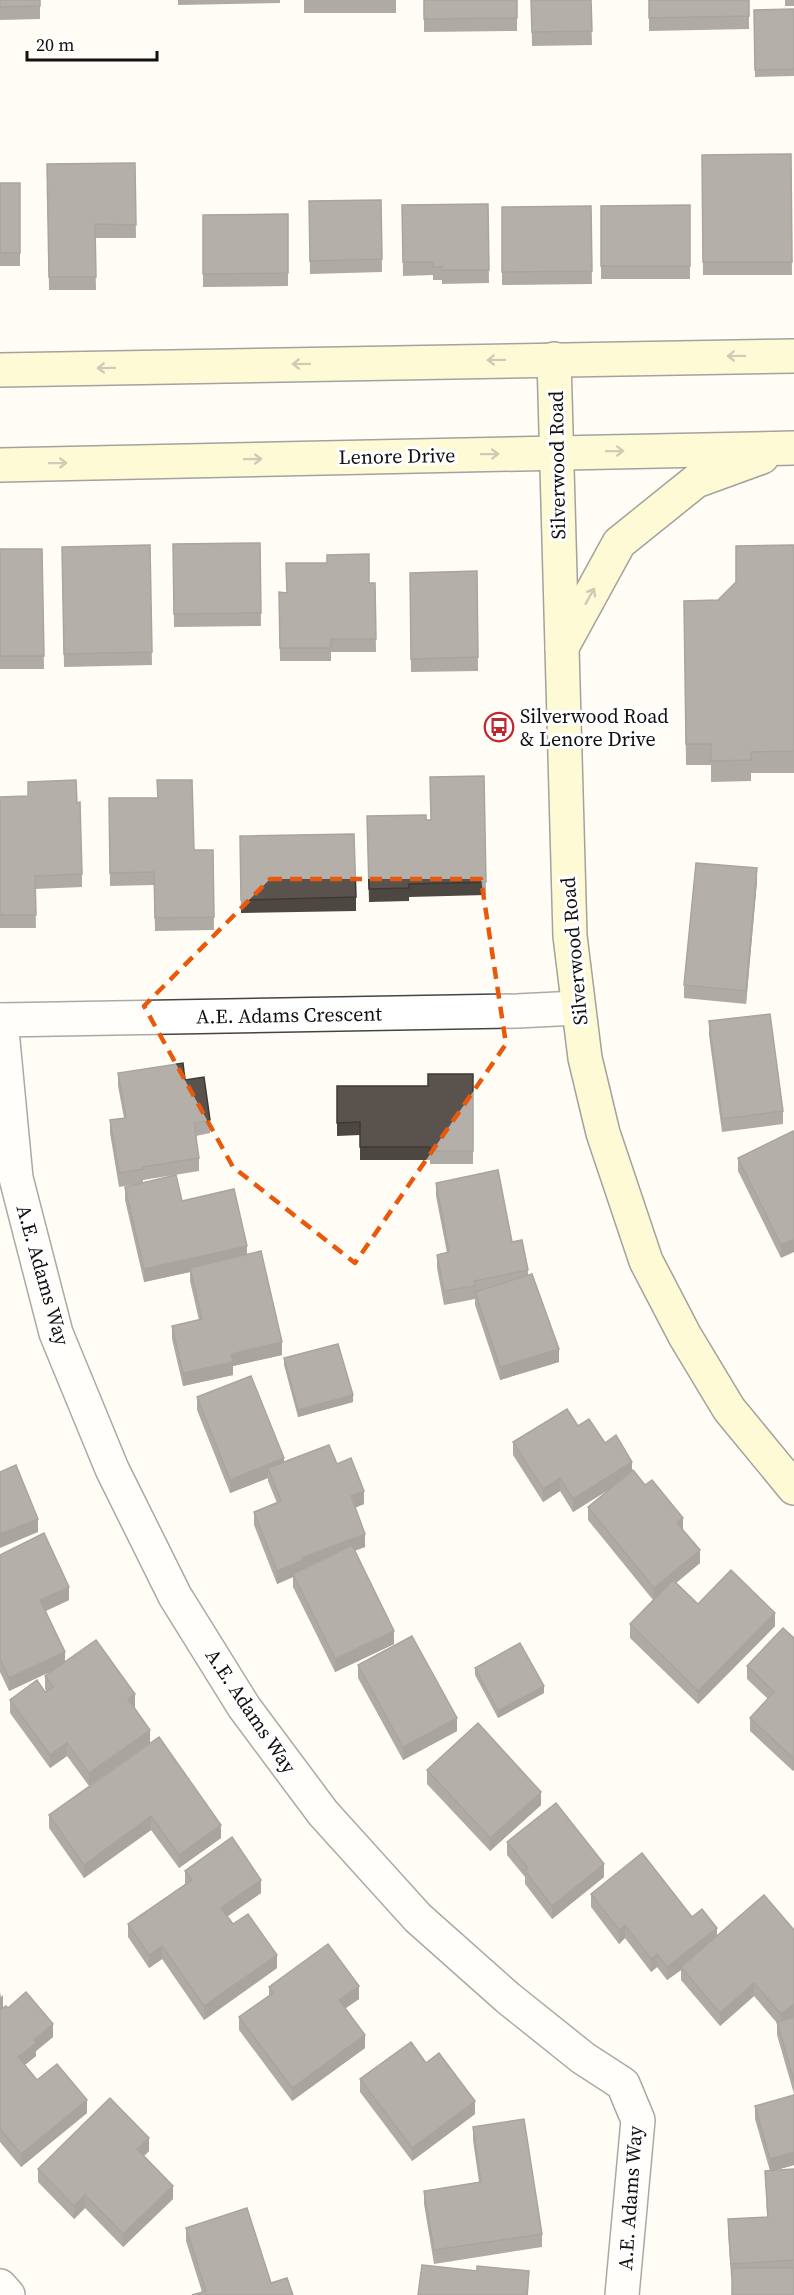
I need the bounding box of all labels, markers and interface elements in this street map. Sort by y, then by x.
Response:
scale bar [27,24,158,62]
text: 20 m [36,32,74,57]
one-way arrow [726,351,746,362]
one-way arrow [486,354,506,366]
one-way arrow [291,358,311,370]
one-way arrow [96,362,116,373]
street label: Silverwood Road [542,390,572,540]
street label: Lenore Drive [338,441,456,471]
one-way arrow [605,445,625,457]
one-way arrow [480,448,500,459]
one-way arrow [243,453,263,465]
one-way arrow [48,458,68,469]
one-way arrow [584,588,596,605]
place label: Silverwood Road & Lenore Drive [520,702,669,753]
bus stop icon: Silverwood Road & Lenore Drive [483,711,515,743]
street label: Silverwood Road [554,875,594,1026]
street label: A.E. Adams Crescent [196,999,383,1031]
street label: A.E. Adams Way [10,1201,77,1349]
street label: A.E. Adams Way [199,1643,304,1780]
street label: A.E. Adams Way [611,2124,649,2271]

